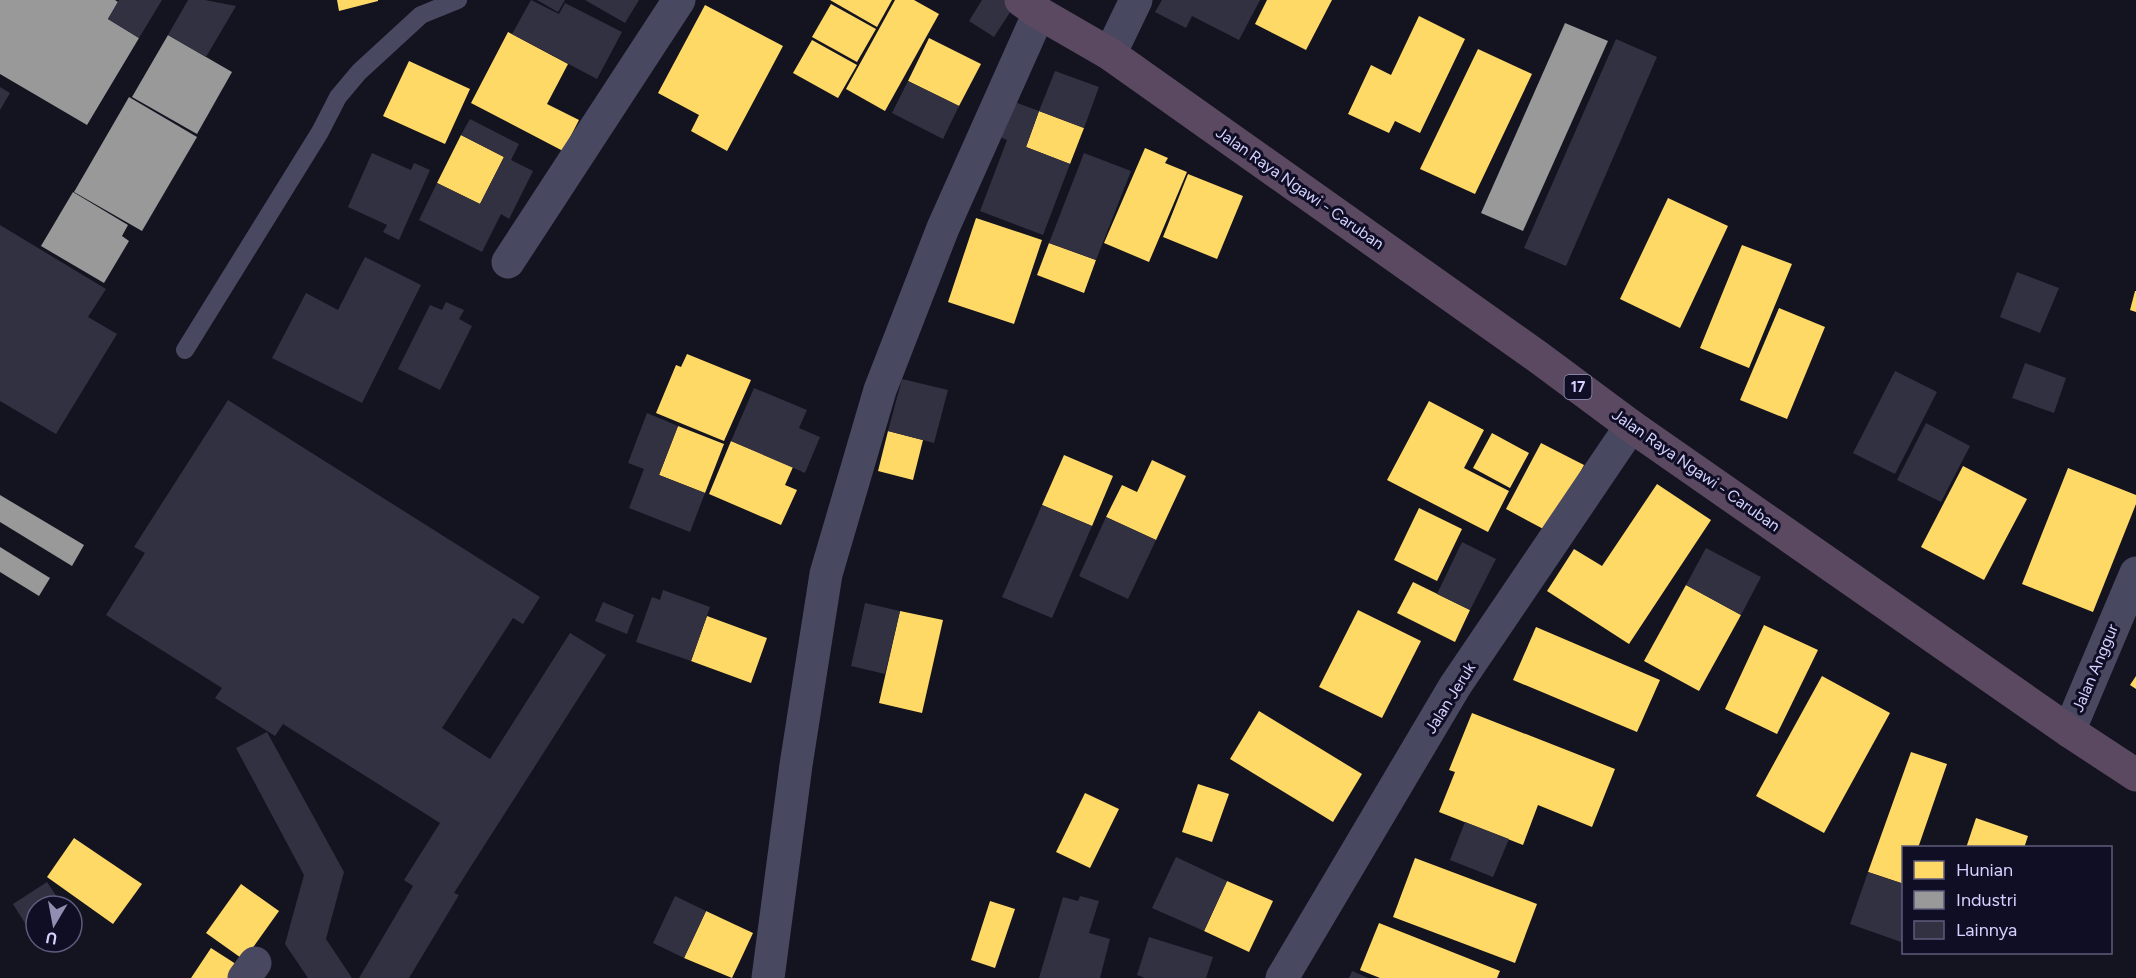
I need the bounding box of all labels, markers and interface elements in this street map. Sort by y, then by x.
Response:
street label: Jalan Raya Ngawi - Caruban [1212,123,1388,253]
road number: 17 [1564,375,1592,399]
street label: Jalan Raya Ngawi - Caruban [1608,405,1784,535]
street label: Jalan Anggur [2068,621,2122,715]
street label: Jalan Jeruk [1421,659,1479,737]
legend [1902,846,2112,954]
text: Hunian [1956,859,2013,881]
text: Industri [1956,889,2017,911]
north arrow [24,894,84,954]
text: Lainnya [1956,919,2017,941]
text: U [44,928,59,949]

